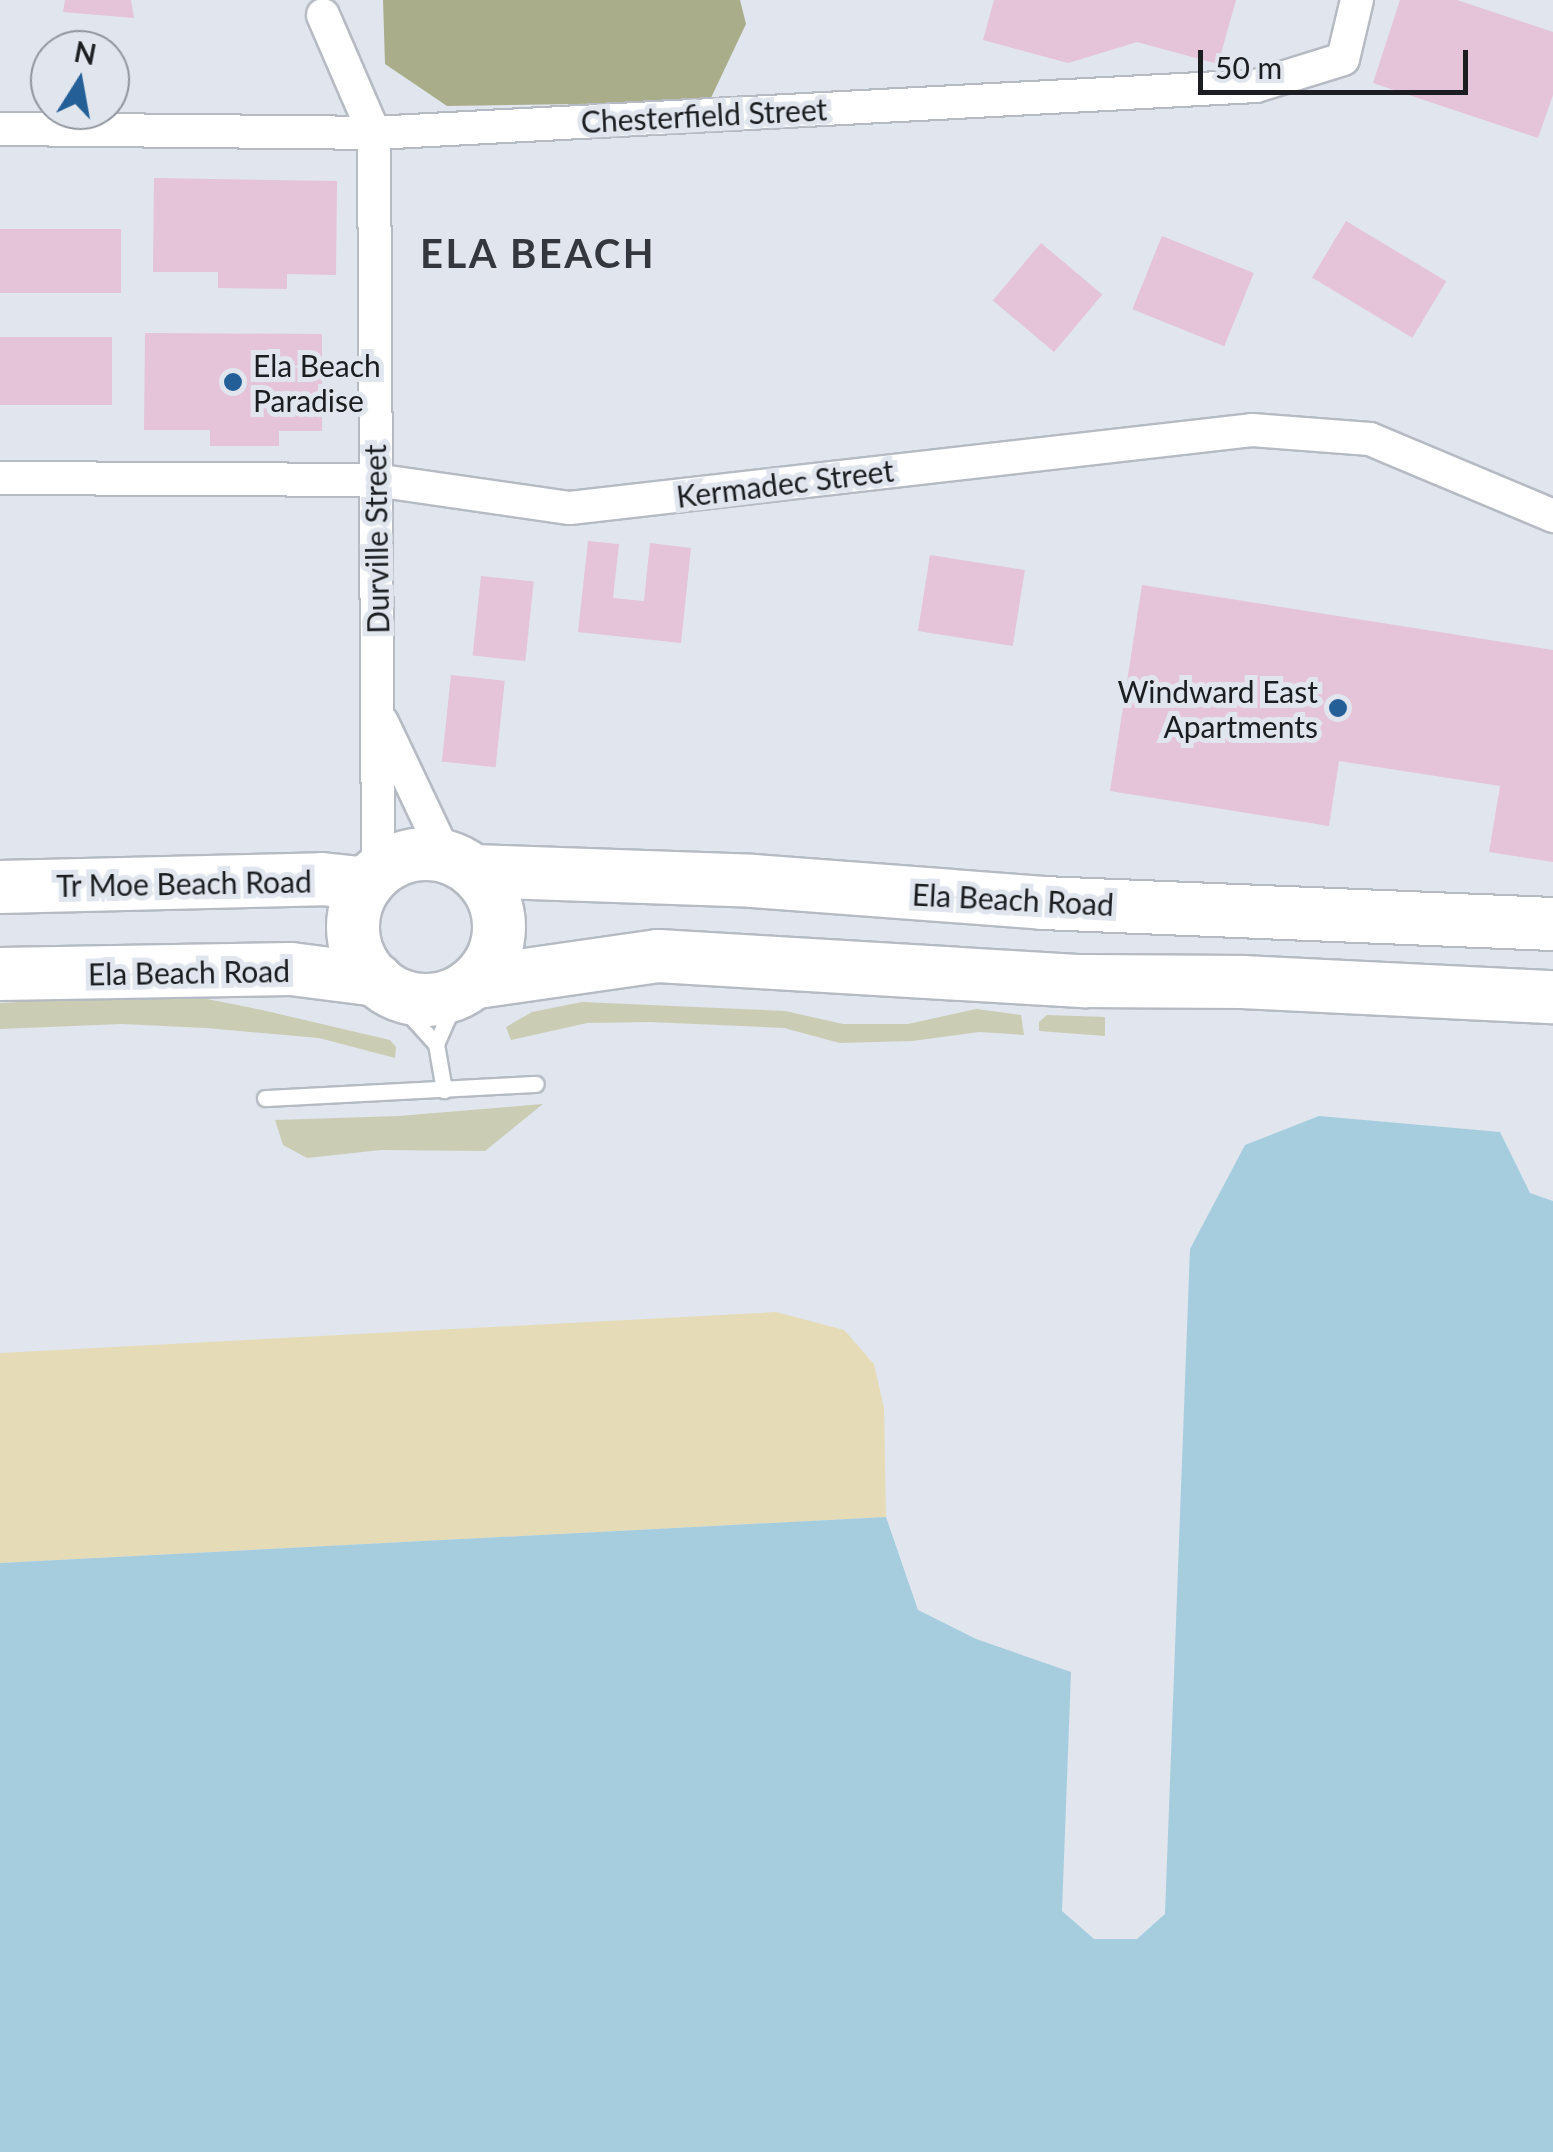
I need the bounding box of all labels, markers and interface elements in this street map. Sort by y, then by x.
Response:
north arrow [30,30,130,130]
scale bar [1203,30,1473,92]
text: N [72,34,99,71]
text: 50 m [1215,49,1282,85]
street label: Chesterfield Street [580,91,828,139]
district label: ELA BEACH [419,229,657,277]
place label: Ela Beach Paradise [253,347,381,418]
marker: Ela Beach Paradise [222,371,244,393]
street label: Durville Street [356,444,396,634]
street label: Kermadec Street [674,452,896,514]
place label: Windward East Apartments [1117,673,1318,744]
marker: Windward East Apartments [1327,697,1349,719]
street label: Tr Moe Beach Road [56,863,312,903]
street label: Ela Beach Road [911,876,1115,922]
street label: Ela Beach Road [88,952,290,992]

